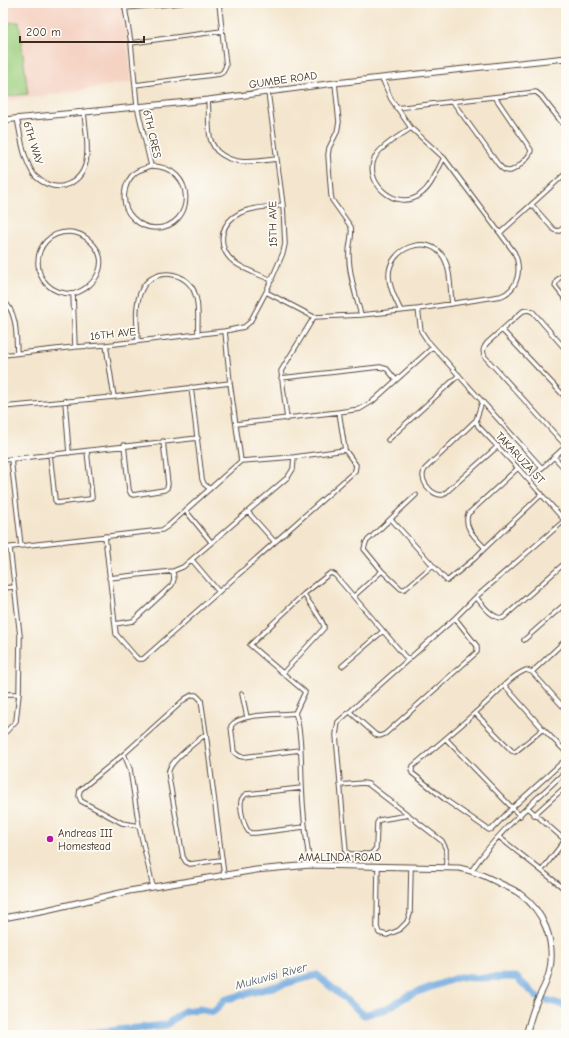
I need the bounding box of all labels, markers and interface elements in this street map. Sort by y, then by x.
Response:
scale bar [20,18,144,44]
text: 200 m [26,25,61,39]
street label: GUMBE ROAD [248,69,318,91]
street label: 6TH CRES [140,108,164,160]
street label: 6TH WAY [20,120,46,167]
street label: 15TH AVE [266,200,280,247]
street label: 16TH AVE [89,325,137,343]
street label: TAKARUZA ST [493,429,547,487]
place label: Andreas III Homestead [58,827,113,853]
marker: Andreas III Homestead [45,834,55,844]
street label: AMALINDA ROAD [299,851,382,864]
water label: Mukuvisi River [233,959,310,993]

